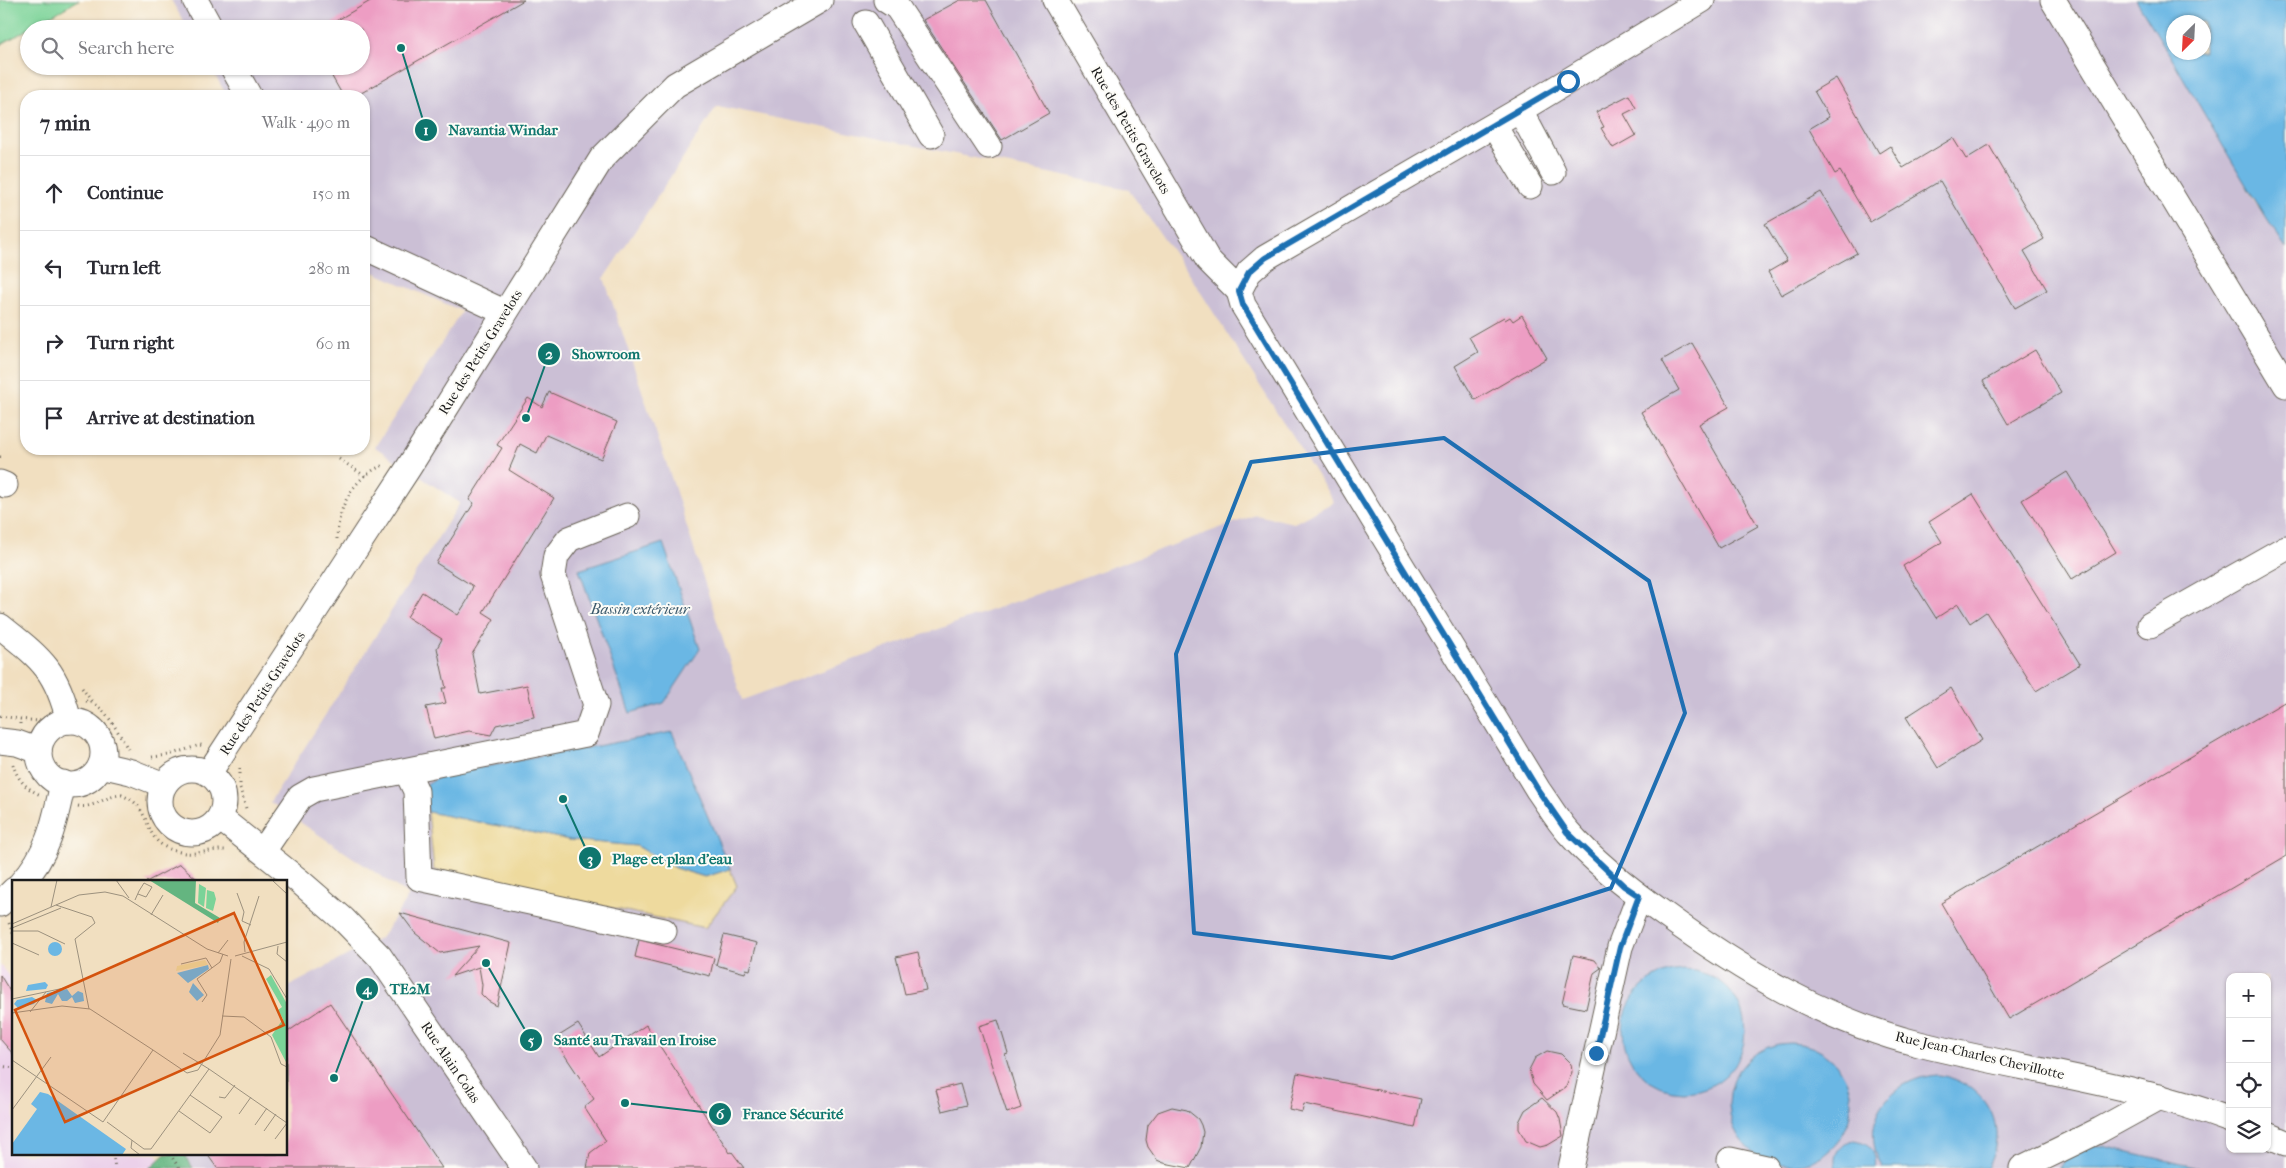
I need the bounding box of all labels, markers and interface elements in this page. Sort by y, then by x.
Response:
north arrow [2166,15,2211,60]
search box [20,20,370,75]
icon: search [38,34,66,62]
text: Search here [78,37,174,59]
street label: Rue des Petits Gravelots [1087,63,1174,197]
route start [1557,70,1580,93]
text: 7 min [40,111,91,135]
text: Walk · 490 m [262,113,350,132]
callout: Navantia Windar [413,115,568,145]
text: 1 [423,121,429,139]
text: Navantia Windar [448,121,558,139]
icon: ahead [40,179,68,207]
text: Continue [87,182,163,204]
text: 150 m [312,184,350,203]
icon: left [40,254,68,282]
text: Turn left [87,257,161,279]
text: 280 m [308,259,350,278]
street label: Rue des Petits Gravelots [435,287,526,418]
icon: right [40,329,68,357]
text: Turn right [87,332,174,354]
text: 60 m [316,334,350,353]
callout: Showroom [537,339,650,369]
text: 2 [545,345,553,363]
text: Showroom [572,345,641,363]
icon: arrive [40,404,68,432]
text: Arrive at destination [87,407,255,429]
water label: Bassin extérieur [589,600,691,618]
street label: Rue des Petits Gravelots [216,628,309,758]
callout: Plage et plan d'eau [578,843,742,873]
text: 3 [587,850,593,868]
text: Plage et plan d'eau [612,850,732,868]
inset map [12,880,288,1156]
map controls [2226,973,2271,1153]
button: + [2226,973,2271,1018]
callout: TE2M [354,974,440,1004]
text: 4 [362,980,373,998]
text: TE2M [389,980,431,998]
street label: Rue Alain Colas [417,1018,484,1106]
button: − [2226,1018,2271,1063]
callout: Santé au Travail en Iroise [519,1025,726,1055]
street label: Rue Jean-Charles Chevillotte [1894,1028,2066,1083]
text: 5 [528,1031,535,1049]
text: Santé au Travail en Iroise [554,1031,717,1049]
route end [1585,1042,1608,1065]
button: locate [2226,1063,2271,1108]
callout: France Sécurité [707,1099,853,1129]
text: 6 [716,1105,725,1123]
text: France Sécurité [741,1105,844,1123]
button: layers [2226,1108,2271,1153]

